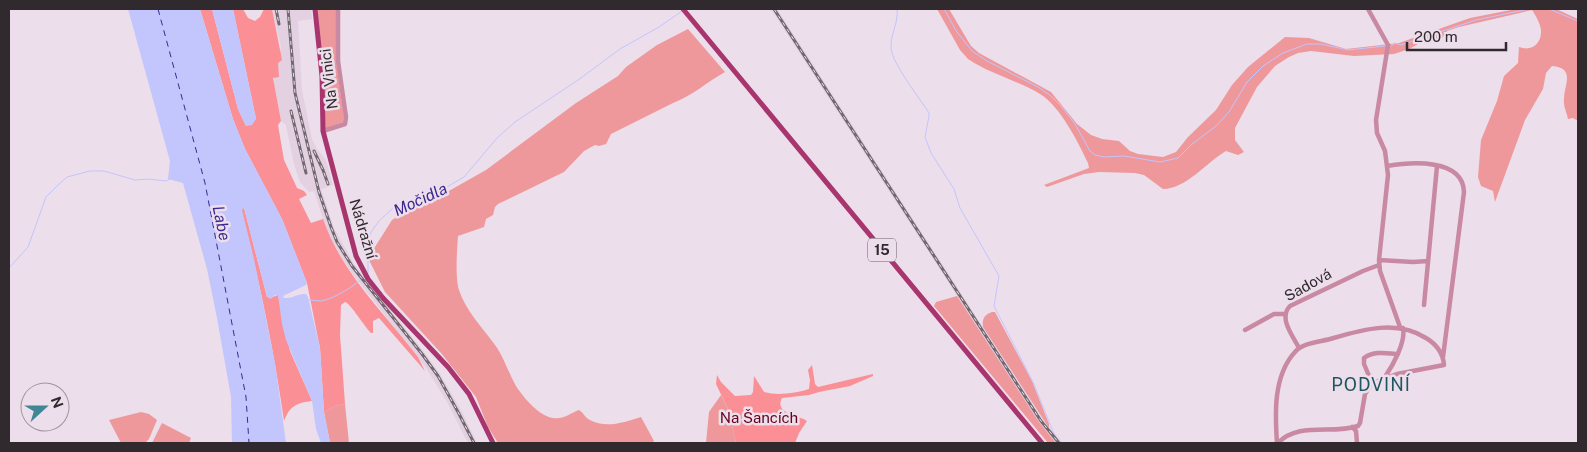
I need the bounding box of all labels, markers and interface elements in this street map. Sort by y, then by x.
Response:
scale bar [1407,20,1506,52]
text: 200 m [1414,28,1458,45]
street label: Na Vinici [316,48,341,110]
water label: Močidla [390,179,450,220]
street label: Nádražní [346,197,381,261]
water label: Labe [209,204,235,243]
road number: 15 [868,238,896,262]
street label: Sadová [1281,265,1334,304]
district label: PODVINÍ [1331,373,1411,395]
north arrow [20,382,70,432]
text: N [48,394,67,410]
park label: Na Šancích [720,409,798,426]

